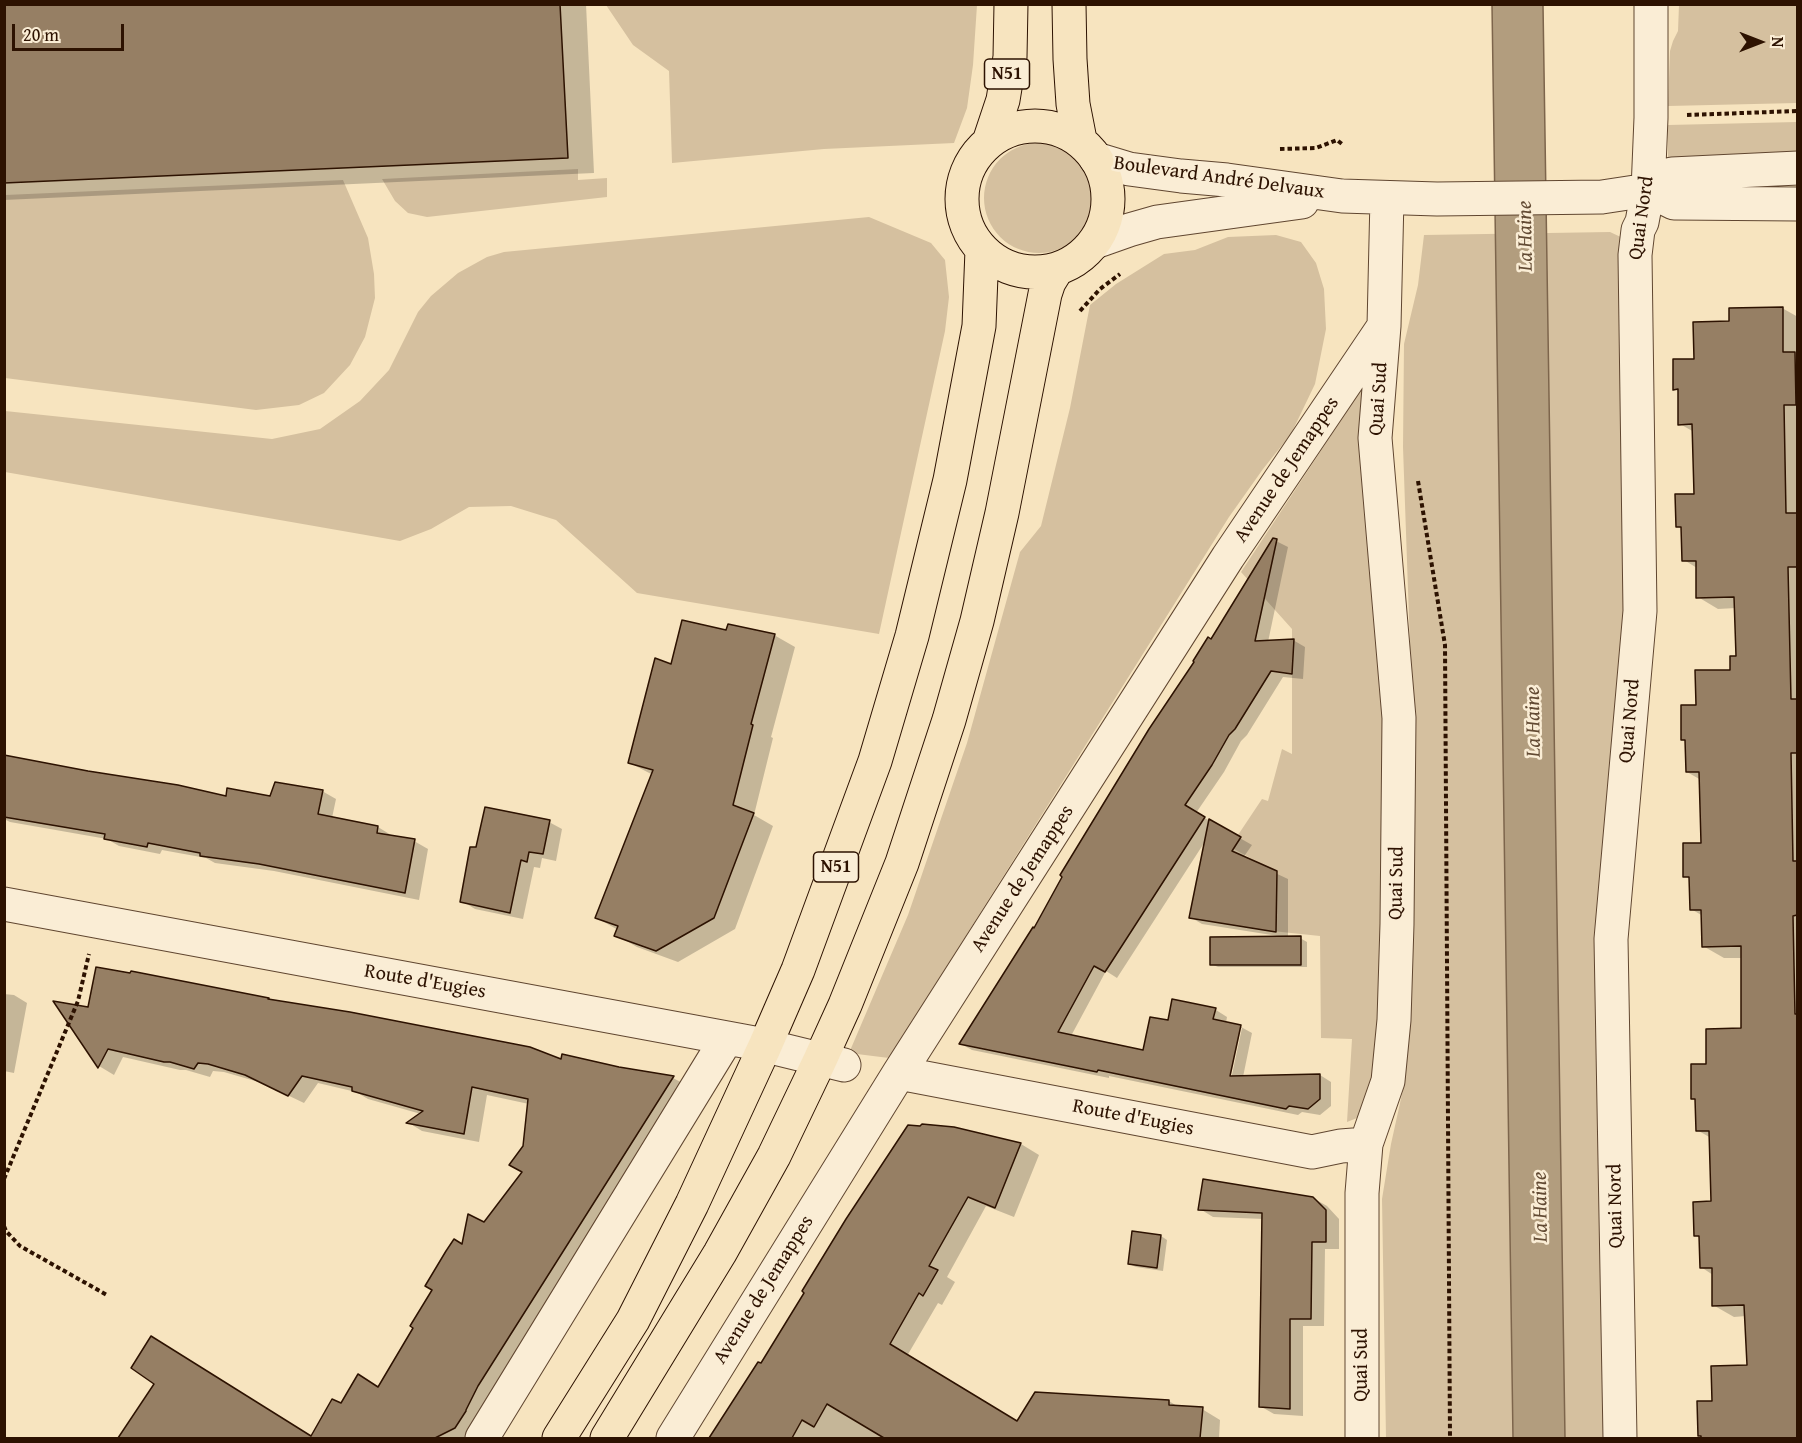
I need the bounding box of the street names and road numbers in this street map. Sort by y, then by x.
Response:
road number: N51 [984,59,1030,89]
street label: Boulevard André Delvaux [1112,151,1326,205]
street label: Quai Nord [1624,175,1660,261]
street label: Quai Sud [1364,361,1394,437]
street label: Avenue de Jemappes [1229,393,1345,547]
street label: Quai Nord [1614,678,1646,764]
street label: Avenue de Jemappes [966,801,1080,957]
street label: Quai Sud [1384,846,1410,920]
road number: N51 [814,852,858,882]
street label: Route d'Eugies [362,959,488,1005]
street label: Route d'Eugies [1070,1094,1196,1142]
street label: Quai Nord [1603,1164,1629,1248]
street label: Avenue de Jemappes [709,1211,819,1369]
street label: Quai Sud [1350,1328,1374,1402]

